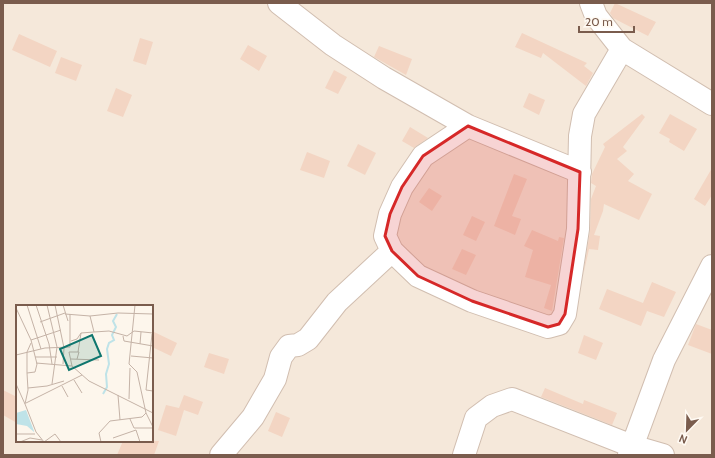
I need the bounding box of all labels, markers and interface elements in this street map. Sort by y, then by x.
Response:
scale bar [579,8,634,34]
text: 20 m [585,14,613,29]
inset map [16,305,153,442]
north arrow [667,410,707,450]
text: N [677,431,689,447]

